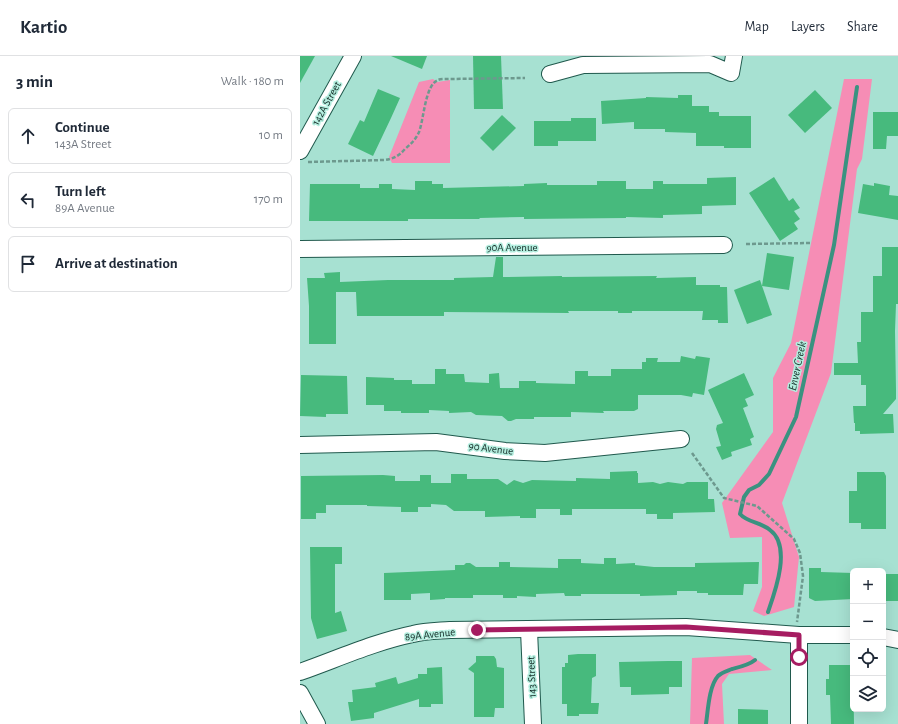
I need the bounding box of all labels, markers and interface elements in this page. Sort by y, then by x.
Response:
text: Kartio [20,18,67,37]
text: Map [744,20,769,34]
text: Layers [791,20,825,34]
text: Share [847,20,878,34]
text: 3 min [16,73,53,90]
text: Walk · 180 m [221,75,284,88]
street label: 142A Street [310,79,343,127]
text: Continue [55,120,110,135]
icon: ahead [17,125,39,147]
text: 10 m [259,129,283,142]
text: 143A Street [55,138,111,151]
text: Turn left [55,184,106,199]
icon: left [17,189,39,211]
text: 170 m [254,193,283,206]
text: 89A Avenue [55,202,115,215]
street label: 90A Avenue [486,242,538,253]
icon: arrive [17,253,39,275]
text: Arrive at destination [55,256,178,271]
water label: Enver Creek [786,340,808,392]
street label: 90 Avenue [468,440,514,457]
map controls [850,568,886,712]
button: + [850,568,886,604]
button: − [850,604,886,640]
route end [468,621,486,639]
street label: 89A Avenue [404,626,456,643]
button: locate [850,640,886,676]
route start [790,648,808,666]
street label: 143 Street [525,656,538,698]
button: layers [850,676,886,712]

